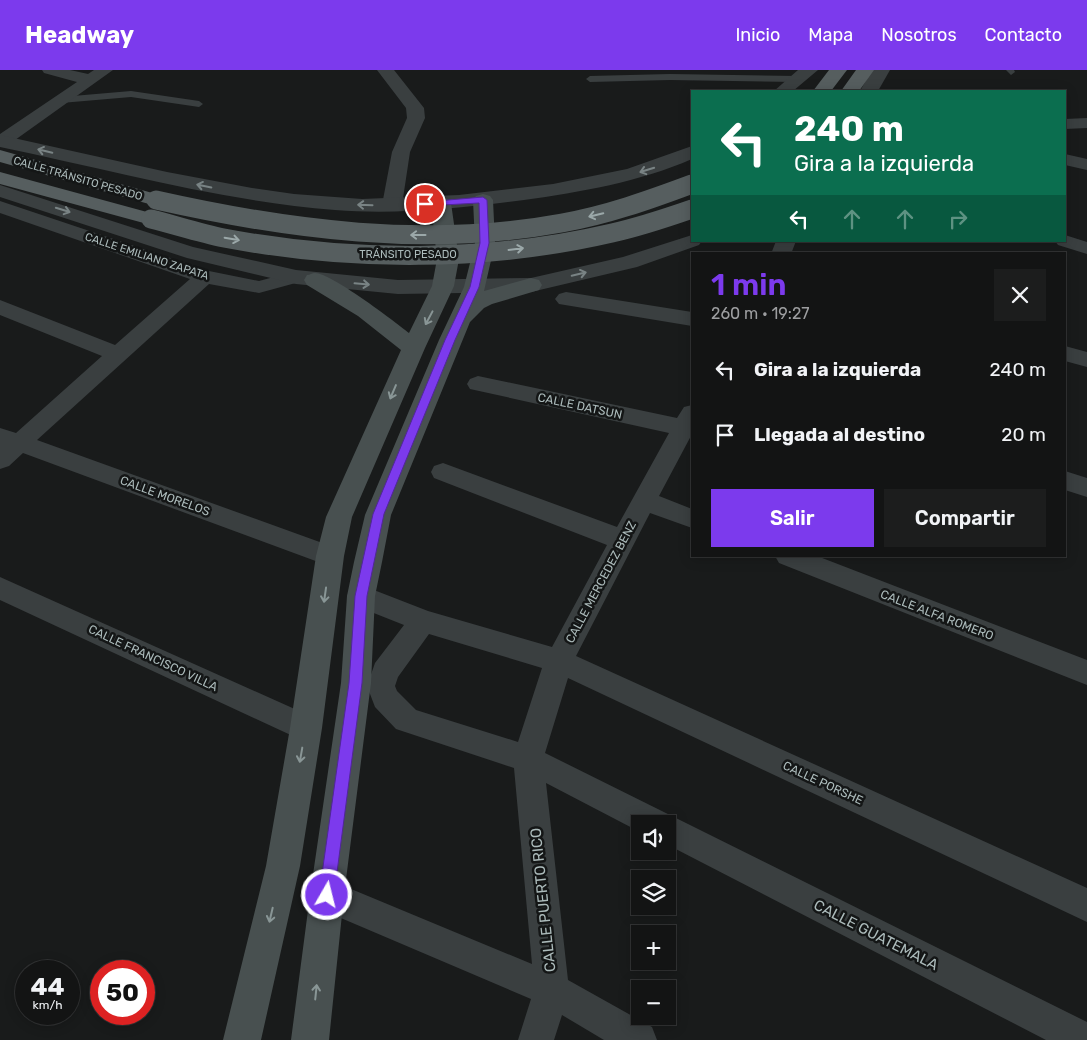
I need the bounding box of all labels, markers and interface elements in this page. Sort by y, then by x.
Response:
text: Headway [25,21,134,49]
text: Inicio [735,24,780,46]
text: Mapa [808,24,853,46]
text: Nosotros [881,24,957,46]
text: Contacto [985,24,1062,46]
text: 240 m [794,108,904,150]
icon: left [711,110,776,175]
one-way arrow [38,146,54,155]
text: Gira a la izquierda [794,150,974,177]
street label: CALLE TRÁNSITO PESADO [12,154,144,203]
one-way arrow [639,165,655,175]
one-way arrow [197,181,213,190]
pin [404,183,446,225]
icon: arrive [411,190,439,218]
one-way arrow [358,200,374,209]
icon: left [785,205,813,233]
icon: ahead [838,205,866,233]
icon: ahead [891,205,919,233]
icon: right [944,205,972,233]
one-way arrow [55,206,71,216]
one-way arrow [589,211,605,221]
street label: CALLE EMILIANO ZAPATA [83,230,211,283]
one-way arrow [410,230,426,240]
one-way arrow [224,235,240,245]
one-way arrow [508,244,524,254]
street label: TRÁNSITO PESADO [359,248,457,261]
text: 1 min [711,267,786,303]
one-way arrow [570,269,586,278]
button: close [994,269,1046,321]
one-way arrow [353,279,369,289]
text: 260 m · 19:27 [711,304,810,323]
one-way arrow [423,310,433,325]
icon: left [711,356,739,384]
text: Gira a la izquierda [754,358,921,381]
text: 240 m [990,358,1046,381]
one-way arrow [388,384,398,399]
street label: CALLE DATSUN [536,390,624,422]
icon: arrive [711,421,739,449]
text: Llegada al destino [754,423,925,446]
text: 20 m [1001,423,1046,446]
street label: CALLE MORELOS [118,473,212,519]
button: Salir [711,489,874,547]
button: Compartir [884,489,1046,547]
street label: CALLE MERCEDEZ BENZ [563,519,639,645]
one-way arrow [319,586,329,602]
street label: CALLE ALFA ROMERO [878,587,996,643]
street label: CALLE FRANCISCO VILLA [86,622,220,694]
one-way arrow [296,747,306,763]
street label: CALLE PORSHE [781,758,865,808]
map controls [631,815,676,1025]
button: sound [631,815,676,860]
street label: CALLE PUERTO RICO [526,827,560,973]
position arrow [300,868,352,920]
button: layers [631,870,676,915]
street label: CALLE GUATEMALA [811,896,941,974]
one-way arrow [266,906,275,922]
button: + [631,925,676,970]
speed limit sign: 50 [90,960,155,1025]
text: 44 [30,972,65,1001]
button: − [631,980,676,1025]
one-way arrow [311,984,321,1000]
text: km/h [33,998,62,1012]

